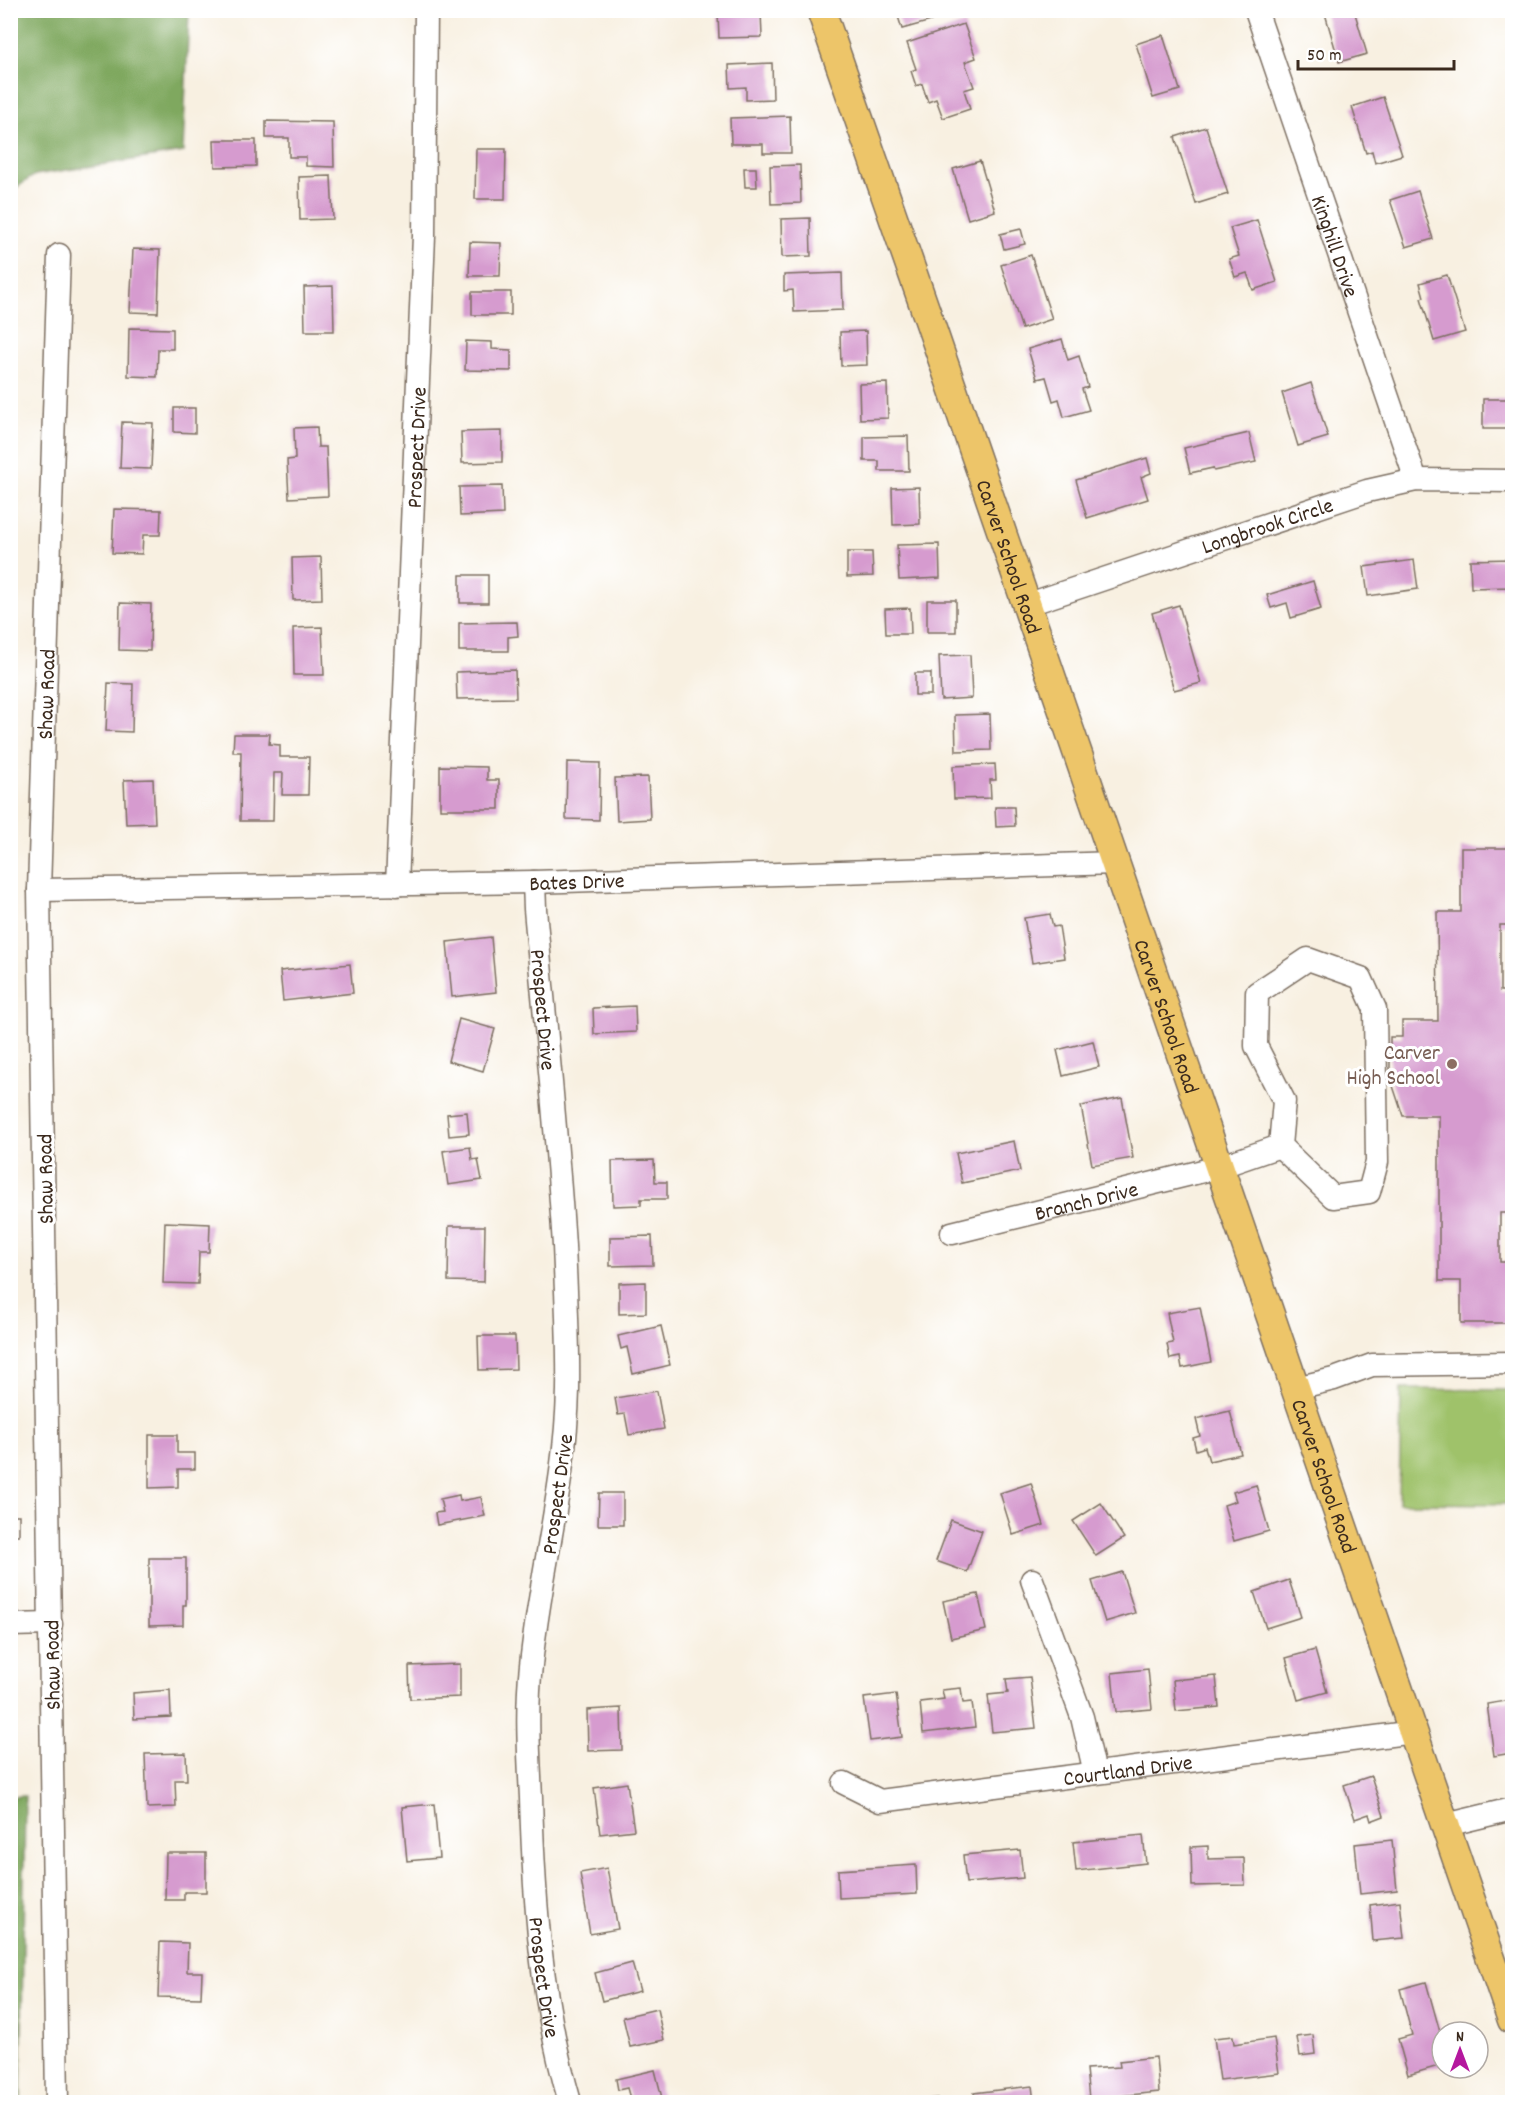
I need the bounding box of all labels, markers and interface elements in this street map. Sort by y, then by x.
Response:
scale bar [1298,33,1454,71]
text: 50 m [1307,44,1342,69]
street label: Kinghill Drive [1301,192,1365,302]
street label: Prospect Drive [401,386,437,509]
street label: Carver School Road [966,476,1047,639]
street label: Longbrook Circle [1198,491,1338,564]
street label: Shaw Road [32,649,66,740]
street label: Bates Drive [529,867,625,901]
street label: Carver School Road [1124,936,1205,1098]
street label: Prospect Drive [520,948,562,1072]
place label: Carver High School [1347,1039,1441,1095]
marker: Carver High School [1445,1057,1459,1071]
street label: Shaw Road [31,1133,64,1224]
street label: Branch Drive [1032,1176,1142,1231]
street label: Carver School Road [1281,1396,1363,1558]
street label: Prospect Drive [536,1432,583,1557]
street label: Shaw Road [38,1619,71,1710]
street label: Courtland Drive [1062,1749,1195,1796]
street label: Prospect Drive [518,1916,566,2041]
north arrow [1430,2020,1490,2080]
text: N [1456,2026,1464,2049]

